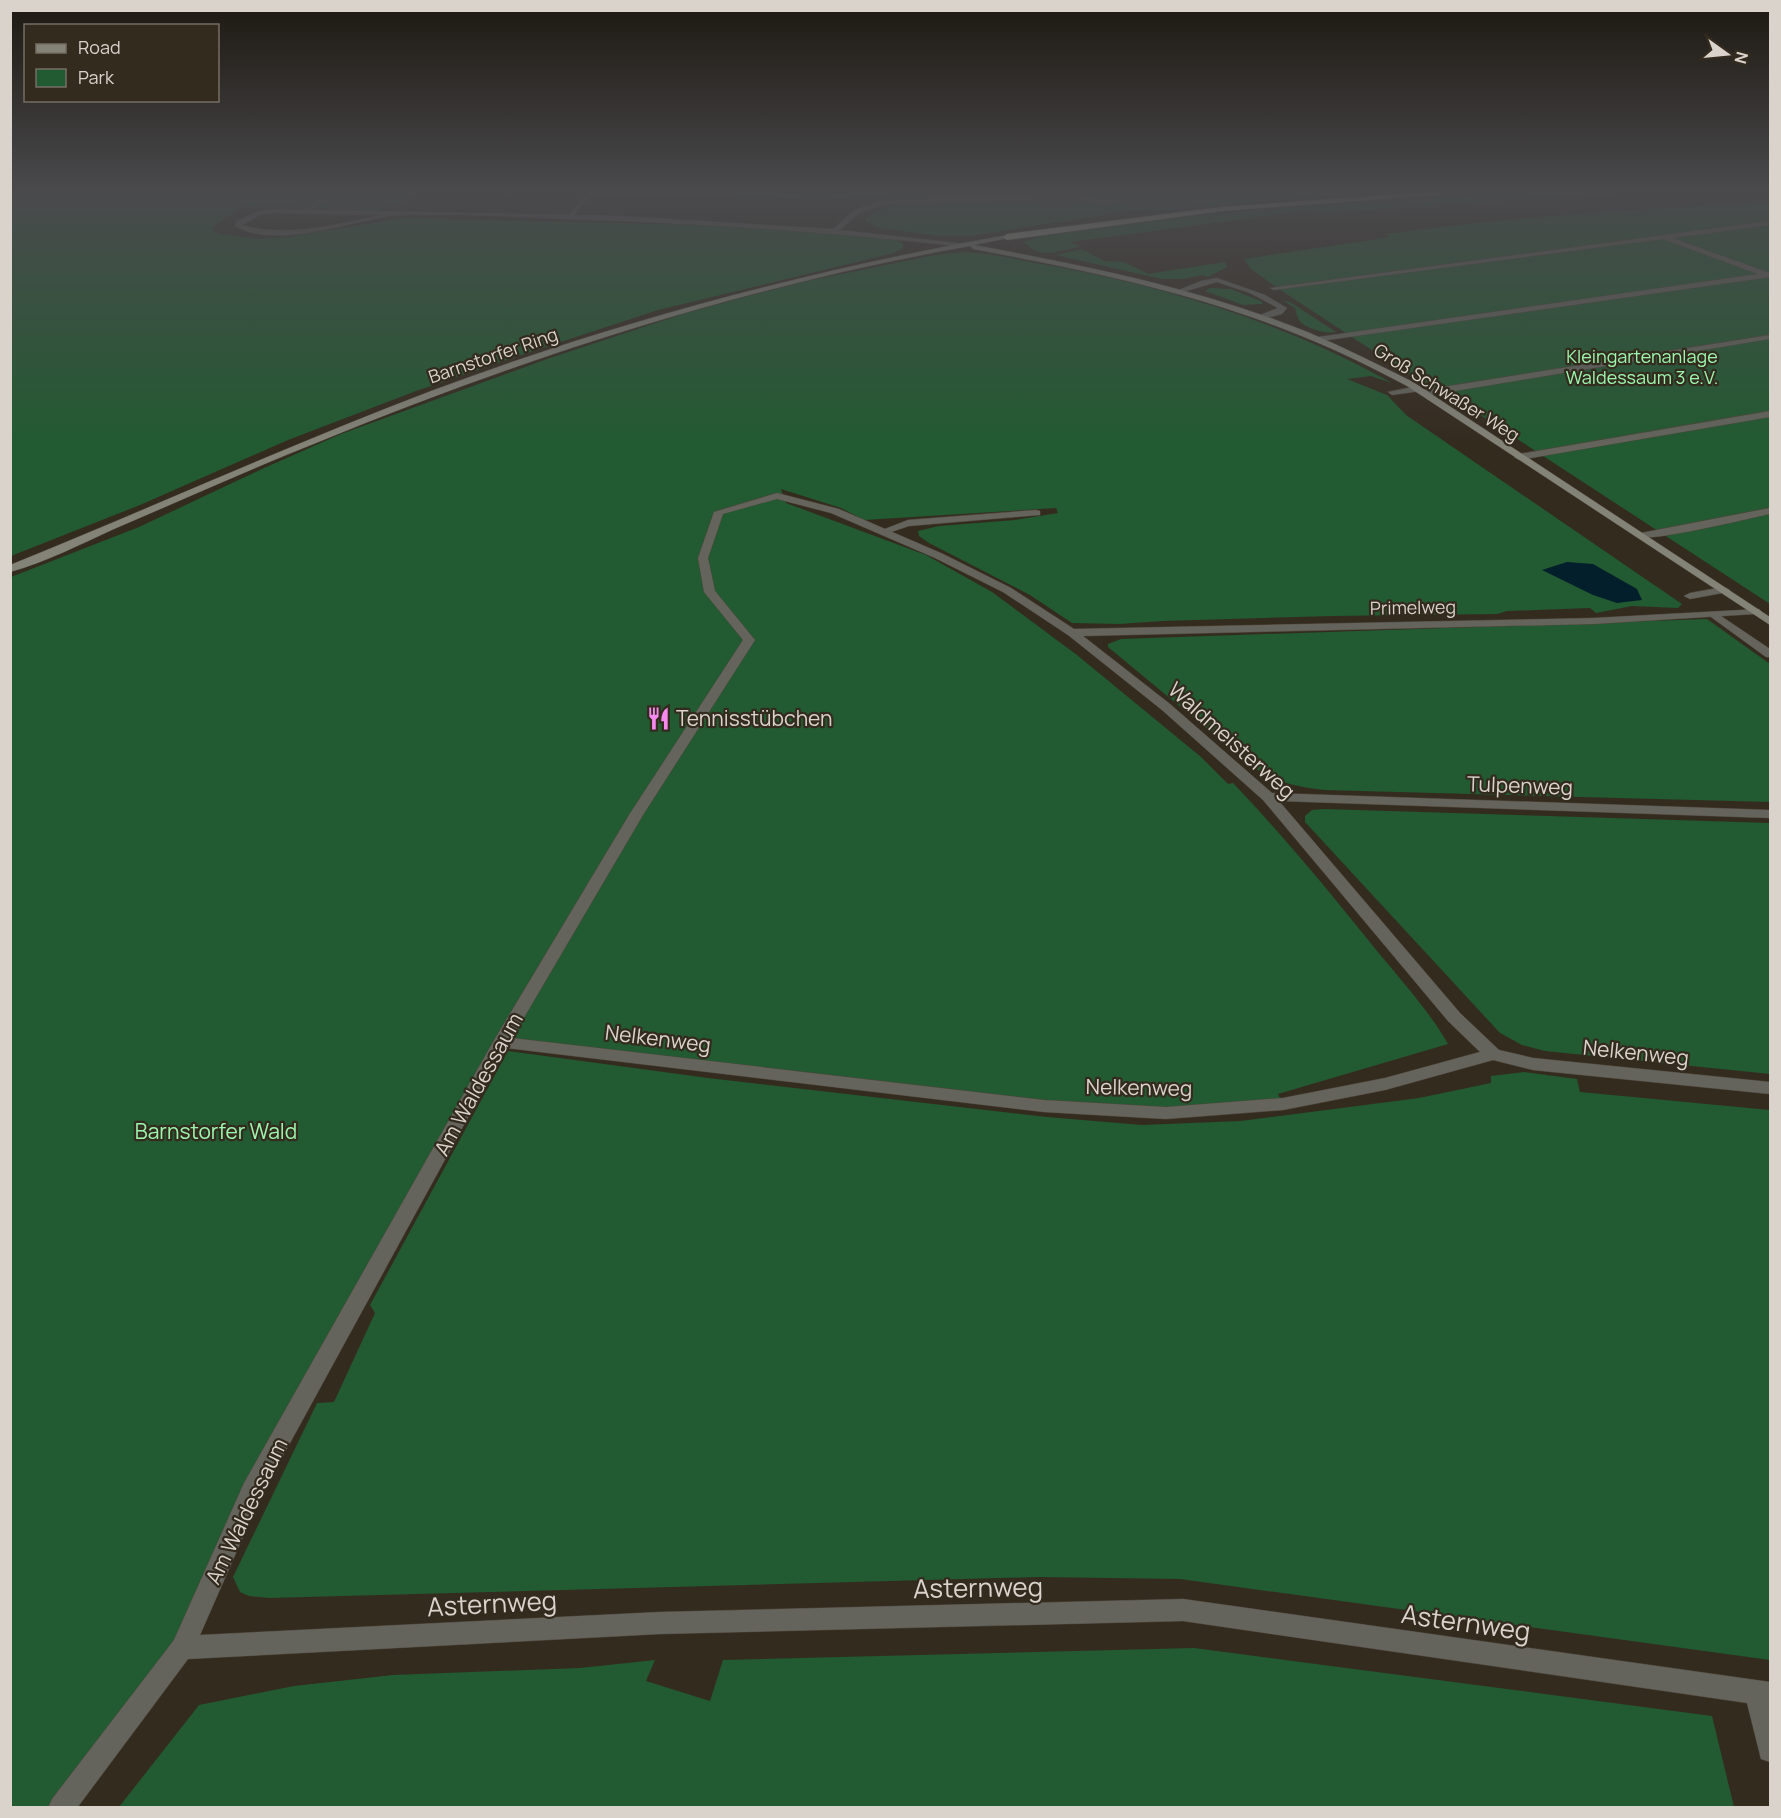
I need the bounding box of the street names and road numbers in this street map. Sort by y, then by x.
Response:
street label: Barnstorfer Ring [425,322,561,388]
street label: Groß Schwaßer Weg [1370,337,1524,447]
street label: Primelweg [1370,594,1456,620]
street label: Waldmeisterweg [1162,675,1302,805]
street label: Tulpenweg [1466,769,1574,801]
street label: Am Waldessaum [427,1008,529,1160]
street label: Nelkenweg [603,1018,713,1058]
street label: Nelkenweg [1582,1033,1690,1071]
street label: Nelkenweg [1085,1072,1193,1102]
street label: Am Waldessaum [199,1433,293,1589]
street label: Asternweg [913,1568,1043,1606]
street label: Asternweg [426,1582,558,1624]
street label: Asternweg [1399,1595,1533,1649]

